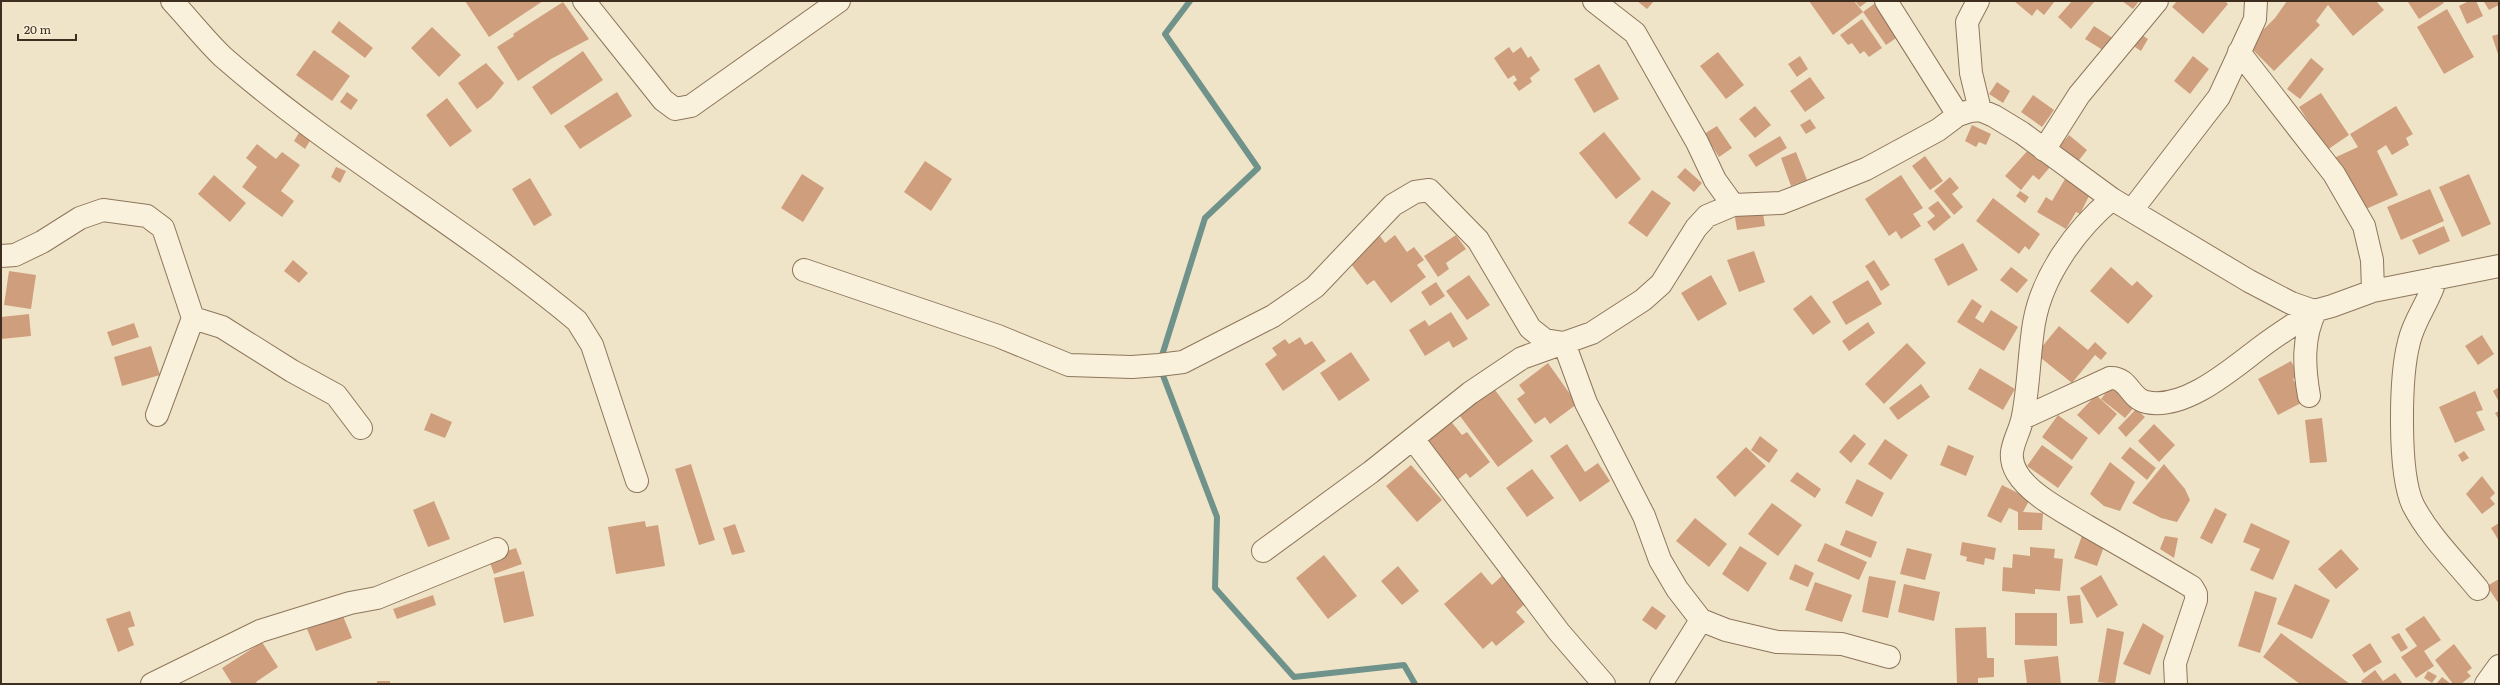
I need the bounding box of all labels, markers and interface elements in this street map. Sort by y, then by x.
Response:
scale bar [18,16,76,42]
text: 20 m [24,20,51,38]

